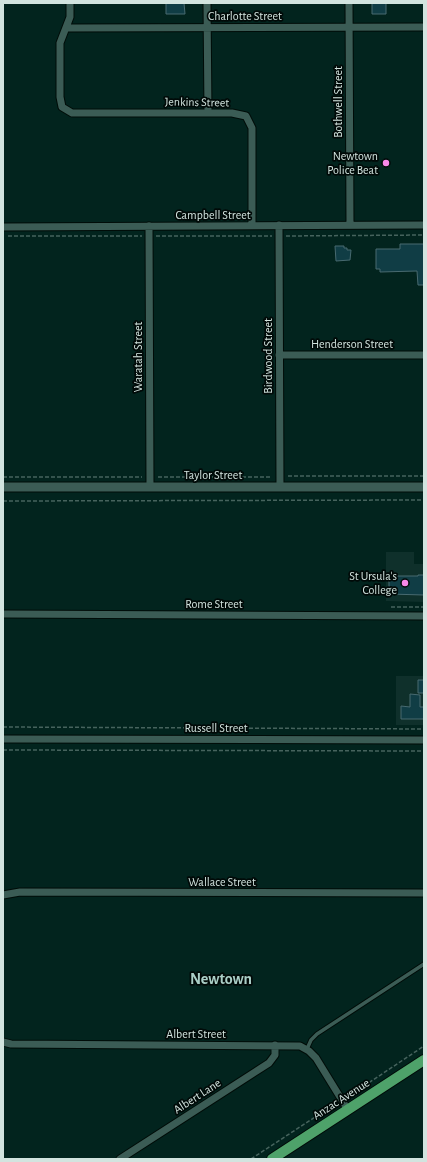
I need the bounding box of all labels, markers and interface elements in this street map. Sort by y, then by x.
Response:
street label: Charlotte Street [208,10,282,22]
street label: Bothwell Street [332,66,344,138]
street label: Jenkins Street [165,95,229,109]
place label: Newtown Police Beat [327,150,378,176]
marker: Newtown Police Beat [381,158,391,168]
street label: Campbell Street [175,209,251,221]
street label: Birdwood Street [262,318,274,394]
street label: Waratah Street [132,322,144,392]
street label: Henderson Street [311,338,393,350]
street label: Taylor Street [184,469,242,482]
place label: St Ursula's College [349,570,397,596]
marker: St Ursula's College [400,578,410,588]
street label: Rome Street [185,598,243,610]
street label: Russell Street [184,722,248,734]
street label: Wallace Street [188,876,256,888]
district label: Newtown [190,971,252,987]
street label: Albert Street [166,1028,226,1040]
street label: Albert Lane [171,1076,223,1116]
street label: Anzac Avenue [310,1076,372,1122]

